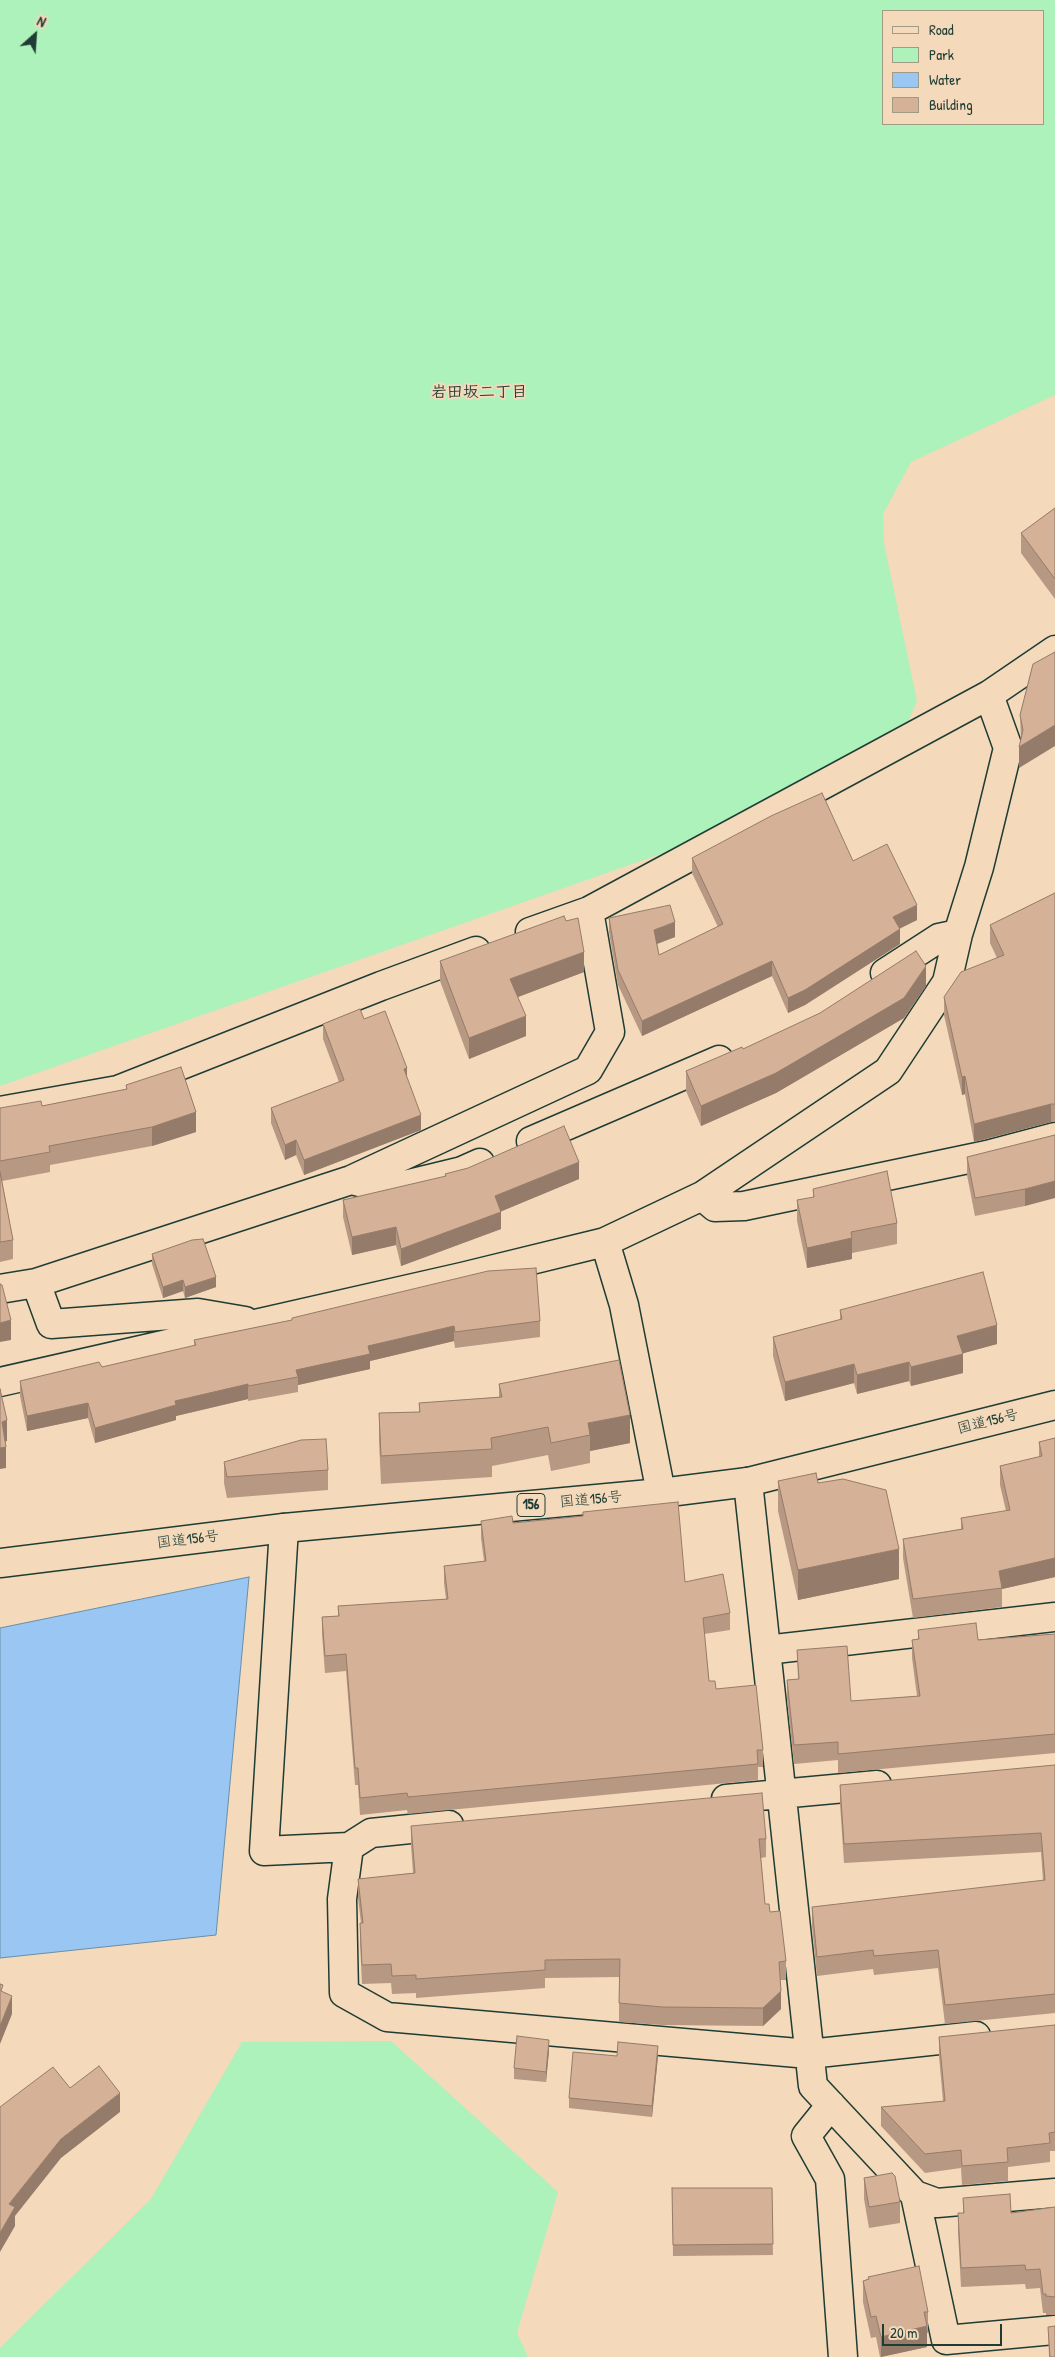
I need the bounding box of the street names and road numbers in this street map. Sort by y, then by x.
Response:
street label: 国道156号 [955,1406,1021,1438]
street label: 国道156号 [559,1488,623,1512]
road number: 156 [517,1494,545,1516]
street label: 国道156号 [156,1527,220,1553]

